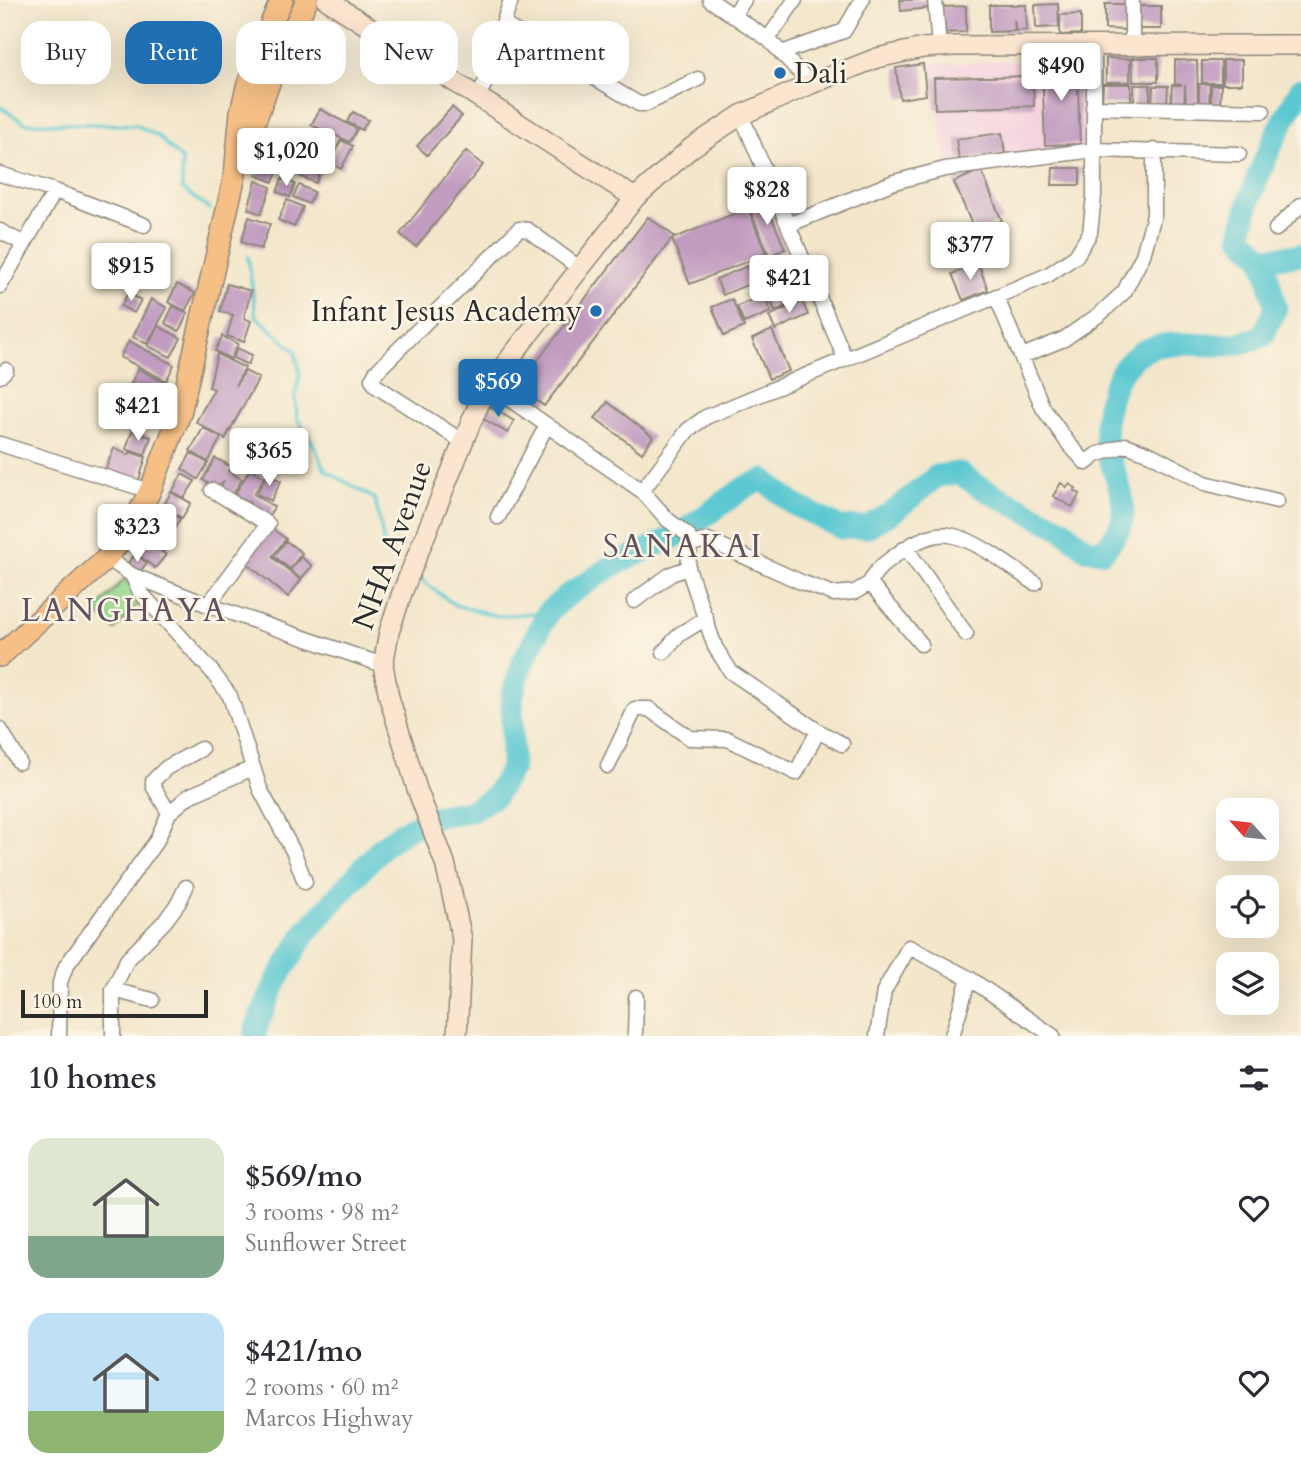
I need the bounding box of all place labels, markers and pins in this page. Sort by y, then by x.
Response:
pin: $490 [1020,43,1102,103]
place label: Dali [794,53,847,94]
marker: Dali [772,65,788,81]
pin: $1,020 [229,128,343,188]
pin: $828 [726,168,808,227]
pin: $377 [929,222,1011,282]
pin: $915 [90,244,172,303]
pin: $421 [748,256,830,315]
place label: Infant Jesus Academy [311,291,582,332]
marker: Infant Jesus Academy [588,303,604,319]
pin: $569 [457,360,539,419]
pin: $421 [97,384,179,443]
pin: $365 [228,428,310,488]
pin: $323 [96,504,178,564]

